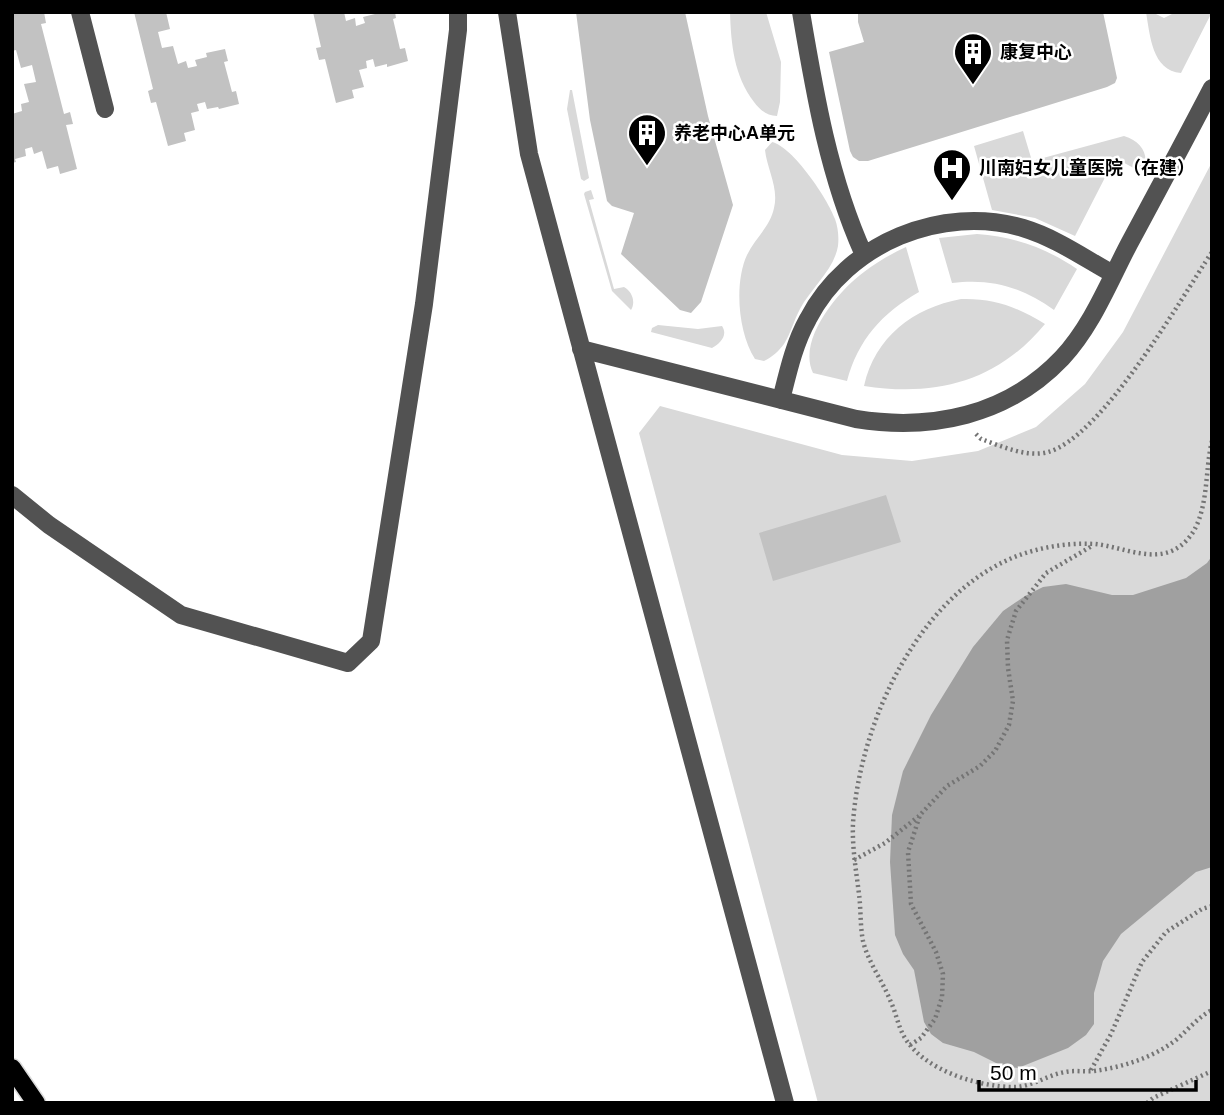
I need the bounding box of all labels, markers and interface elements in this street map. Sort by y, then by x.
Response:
building icon: 康复中心 [952,31,994,86]
place label: 康复中心 [1000,42,1072,62]
building icon: 养老中心A单元 [626,112,668,167]
place label: 养老中心A单元 [674,123,795,143]
hospital icon: 川南妇女儿童医院（在建） [931,147,973,202]
place label: 川南妇女儿童医院（在建） [979,157,1195,178]
scale bar [979,1048,1196,1092]
text: 50 m [990,1061,1037,1084]

